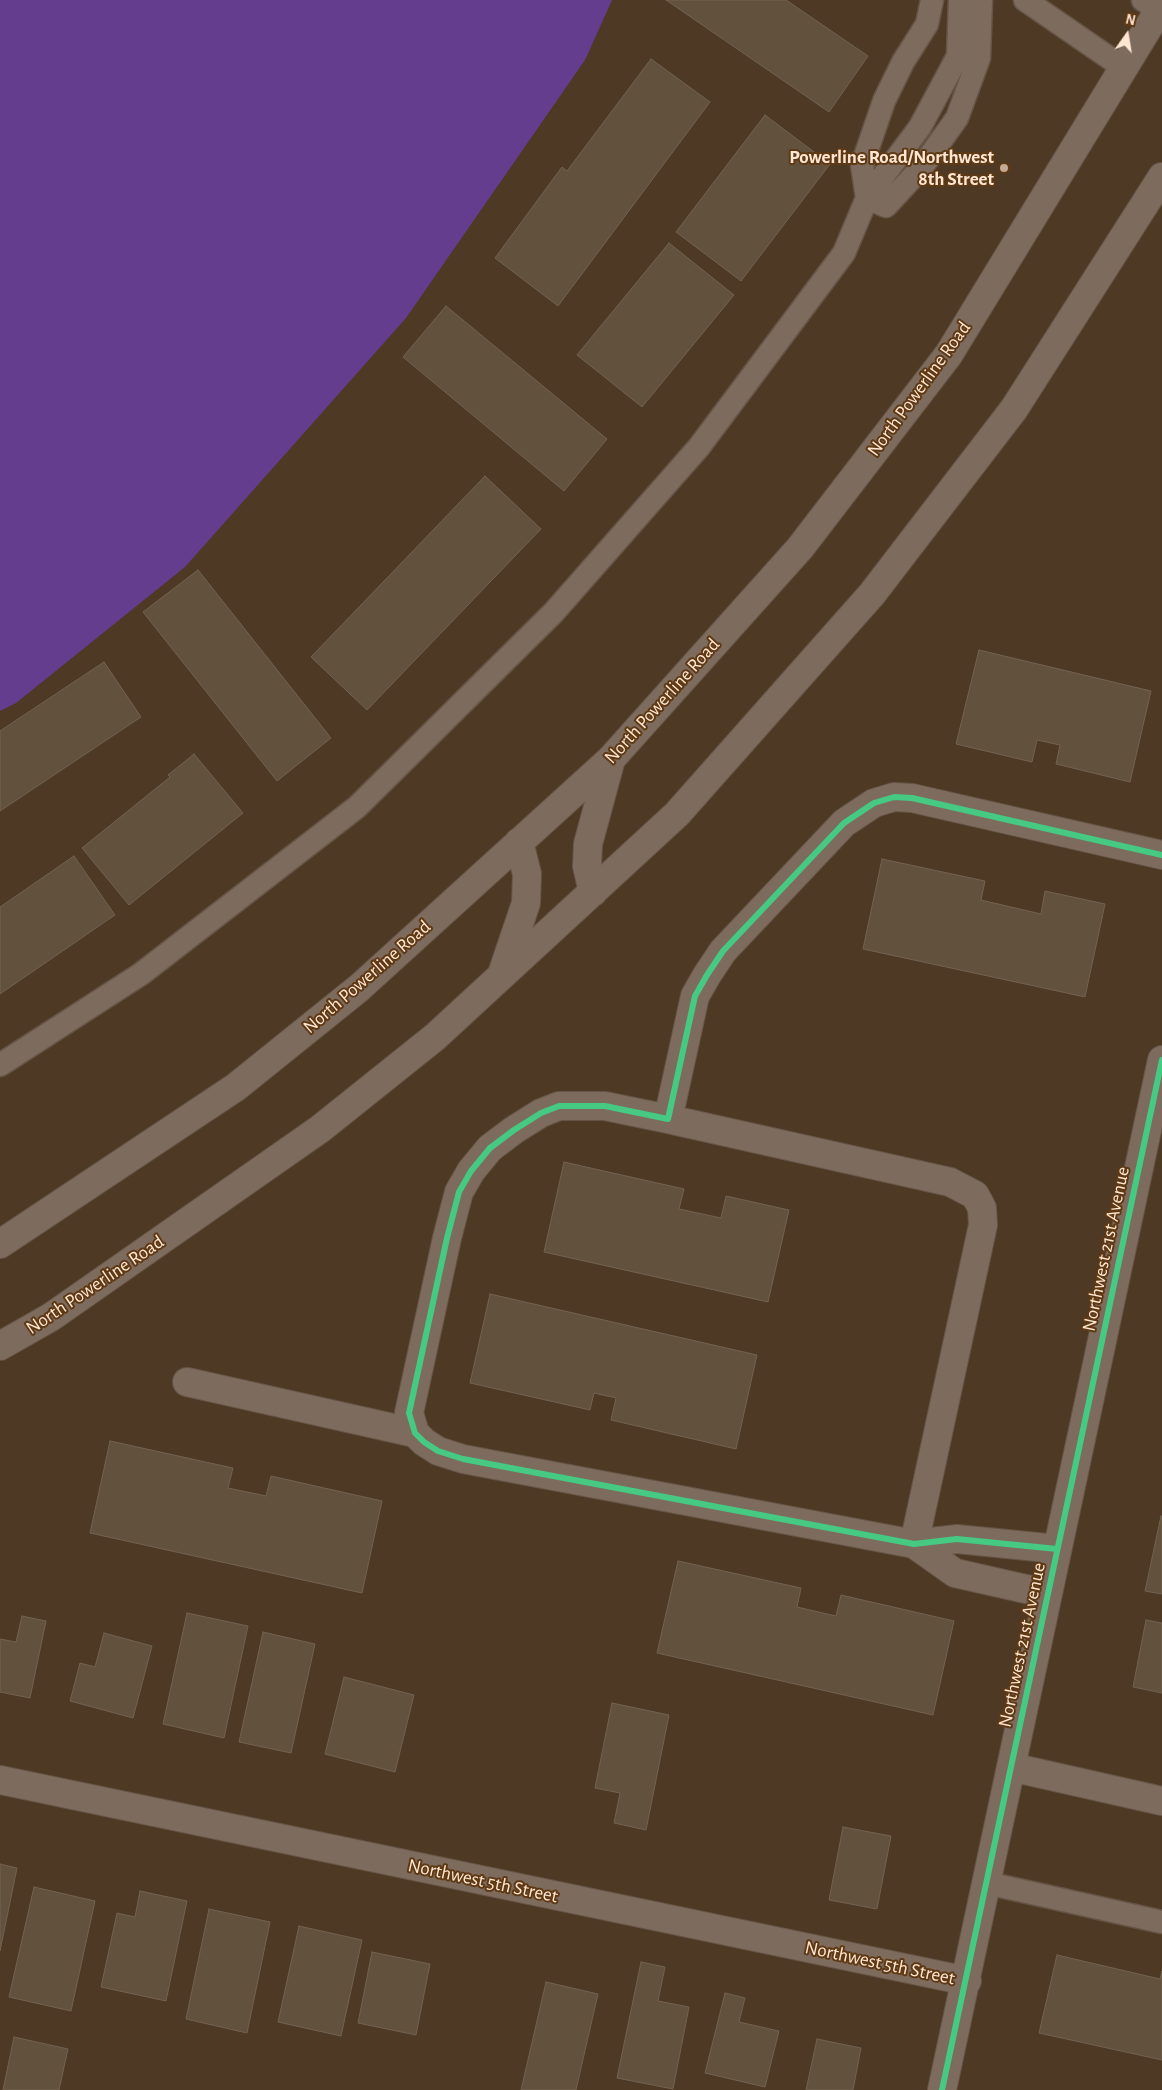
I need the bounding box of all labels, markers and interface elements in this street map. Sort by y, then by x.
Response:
north arrow [1102,10,1152,60]
text: N [1124,12,1137,28]
place label: Powerline Road/Northwest 8th Street [789,146,994,190]
marker: Powerline Road/Northwest 8th Street [998,162,1010,174]
street label: North Powerline Road [862,317,976,461]
street label: North Powerline Road [600,633,724,769]
street label: North Powerline Road [299,915,435,1039]
street label: Northwest 21st Avenue [1077,1165,1135,1333]
street label: North Powerline Road [22,1230,168,1340]
street label: Northwest 21st Avenue [993,1561,1051,1729]
street label: Northwest 5th Street [406,1854,560,1908]
street label: Northwest 5th Street [803,1936,957,1990]

